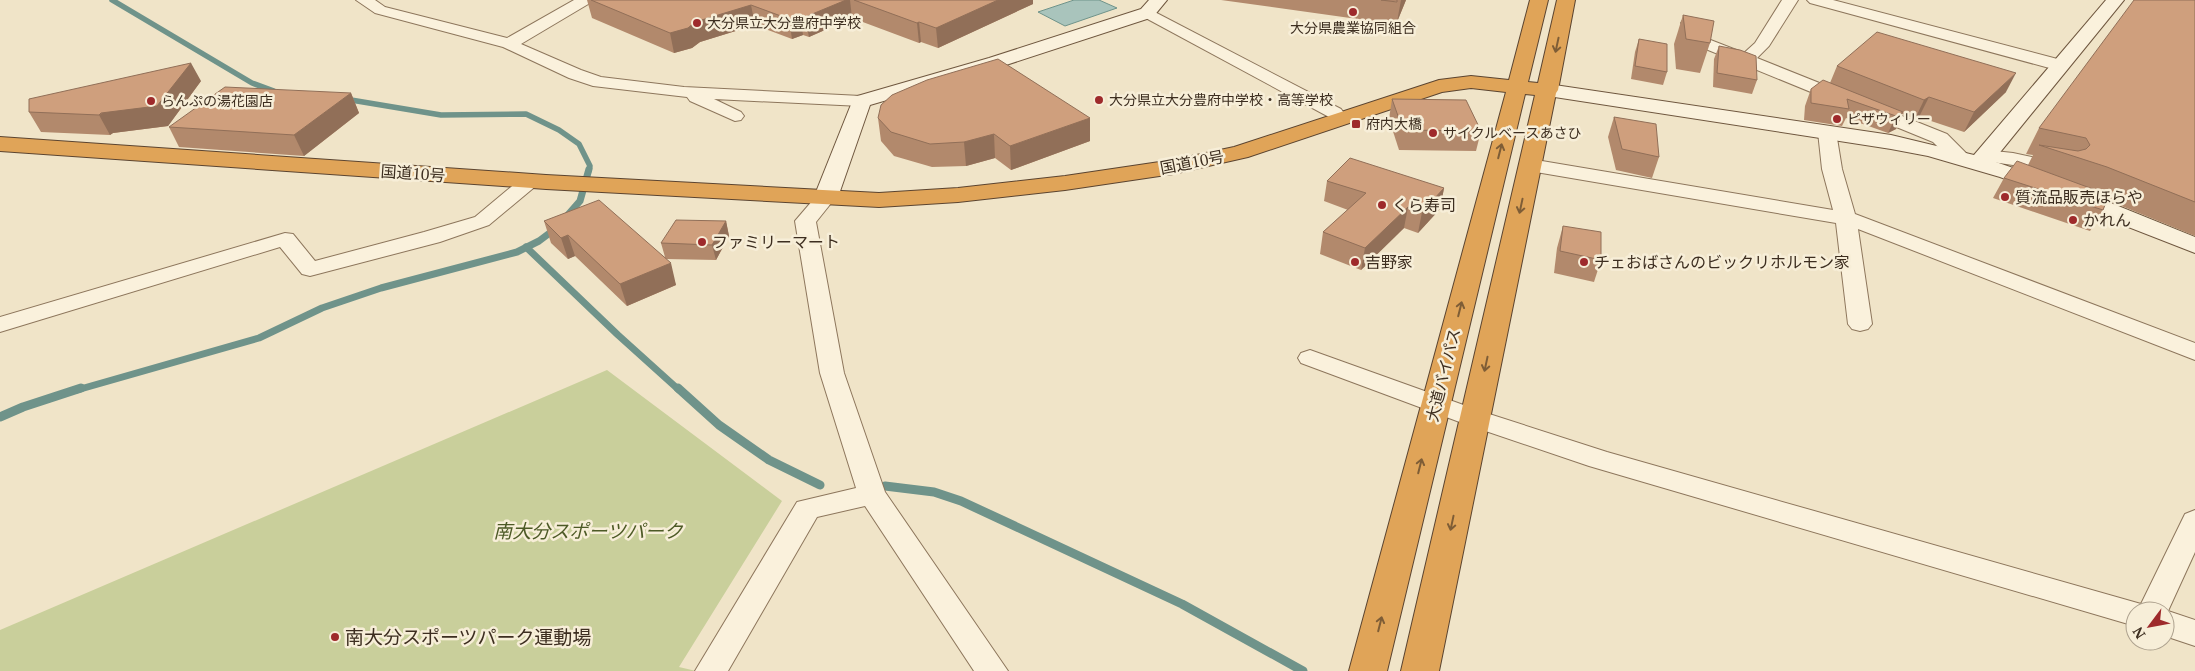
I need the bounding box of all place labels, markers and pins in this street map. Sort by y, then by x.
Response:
marker: 大分県農業協同組合 [1347,6,1359,18]
place label: 大分県立大分豊府中学校 [707,13,861,32]
marker: 大分県立大分豊府中学校 [691,17,703,29]
place label: 大分県農業協同組合 [1290,18,1416,37]
place label: 大分県立大分豊府中学校・高等学校 [1109,90,1333,109]
place label: らんぷの湯花園店 [161,91,273,110]
marker: 大分県立大分豊府中学校・高等学校 [1093,94,1105,106]
marker: らんぷの湯花園店 [145,95,157,107]
place label: ピザウィリー [1847,109,1931,128]
marker: ピザウィリー [1831,113,1843,125]
place label: 府内大橋 [1366,114,1422,133]
marker: 府内大橋 [1350,118,1362,130]
place label: サイクルベースあさひ [1443,123,1582,142]
marker: サイクルベースあさひ [1427,127,1439,139]
place label: 質流品販売ほらや [2015,186,2143,208]
marker: 質流品販売ほらや [1999,191,2011,203]
place label: くら寿司 [1392,194,1456,216]
marker: くら寿司 [1376,199,1388,211]
place label: かれん [2083,209,2131,231]
marker: かれん [2067,214,2079,226]
place label: ファミリーマート [712,231,840,253]
marker: ファミリーマート [696,236,708,248]
place label: 吉野家 [1365,251,1413,273]
place label: チェおばさんのビックリホルモン家 [1594,251,1850,273]
marker: 吉野家 [1349,256,1361,268]
marker: チェおばさんのビックリホルモン家 [1578,256,1590,268]
place label: 南大分スポーツパーク運動場 [345,624,592,649]
marker: 南大分スポーツパーク運動場 [329,631,341,643]

